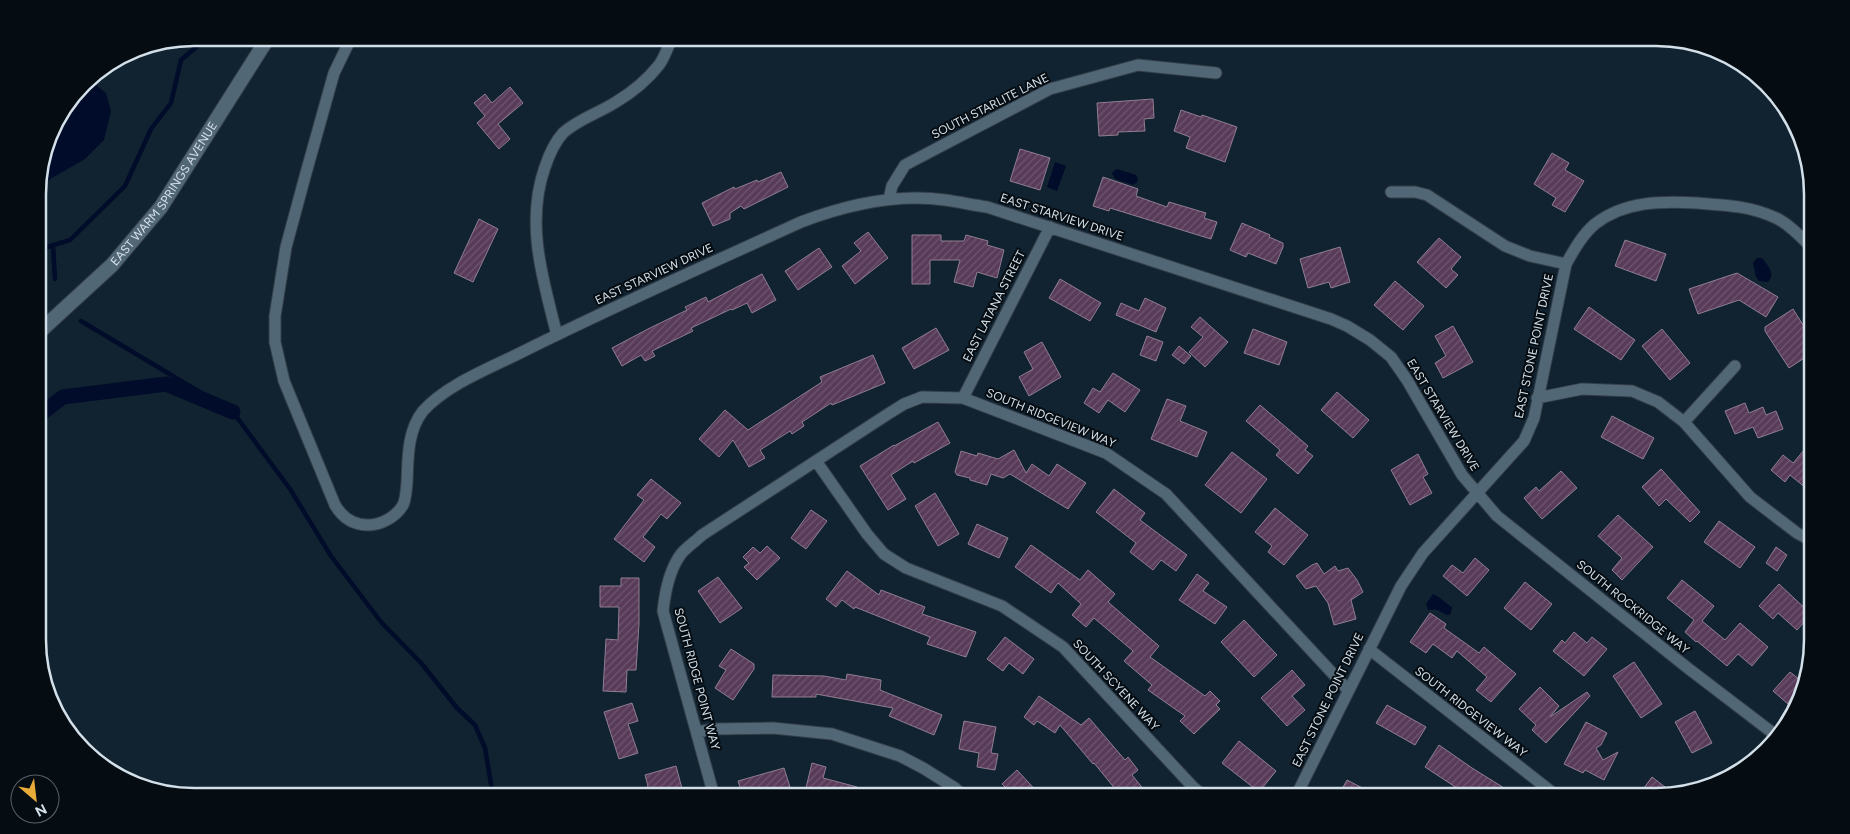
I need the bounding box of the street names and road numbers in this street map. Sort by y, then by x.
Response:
street label: SOUTH STARLITE LANE [929,70,1051,142]
street label: EAST WARM SPRINGS AVENUE [108,119,220,268]
street label: EAST STARVIEW DRIVE [999,190,1125,244]
street label: EAST STARVIEW DRIVE [593,240,715,308]
street label: EAST LATANA STREET [960,248,1028,364]
street label: EAST STONE POINT DRIVE [1512,272,1556,420]
street label: EAST STARVIEW DRIVE [1404,356,1482,474]
street label: SOUTH RIDGEVIEW WAY [984,386,1118,451]
street label: SOUTH ROCKRIDGE WAY [1574,557,1693,657]
street label: SOUTH RIDGE POINT WAY [671,606,723,752]
street label: EAST STONE POINT DRIVE [1289,631,1367,769]
street label: SOUTH SCYENE WAY [1070,636,1162,734]
street label: SOUTH RIDGEVIEW WAY [1412,664,1530,761]

